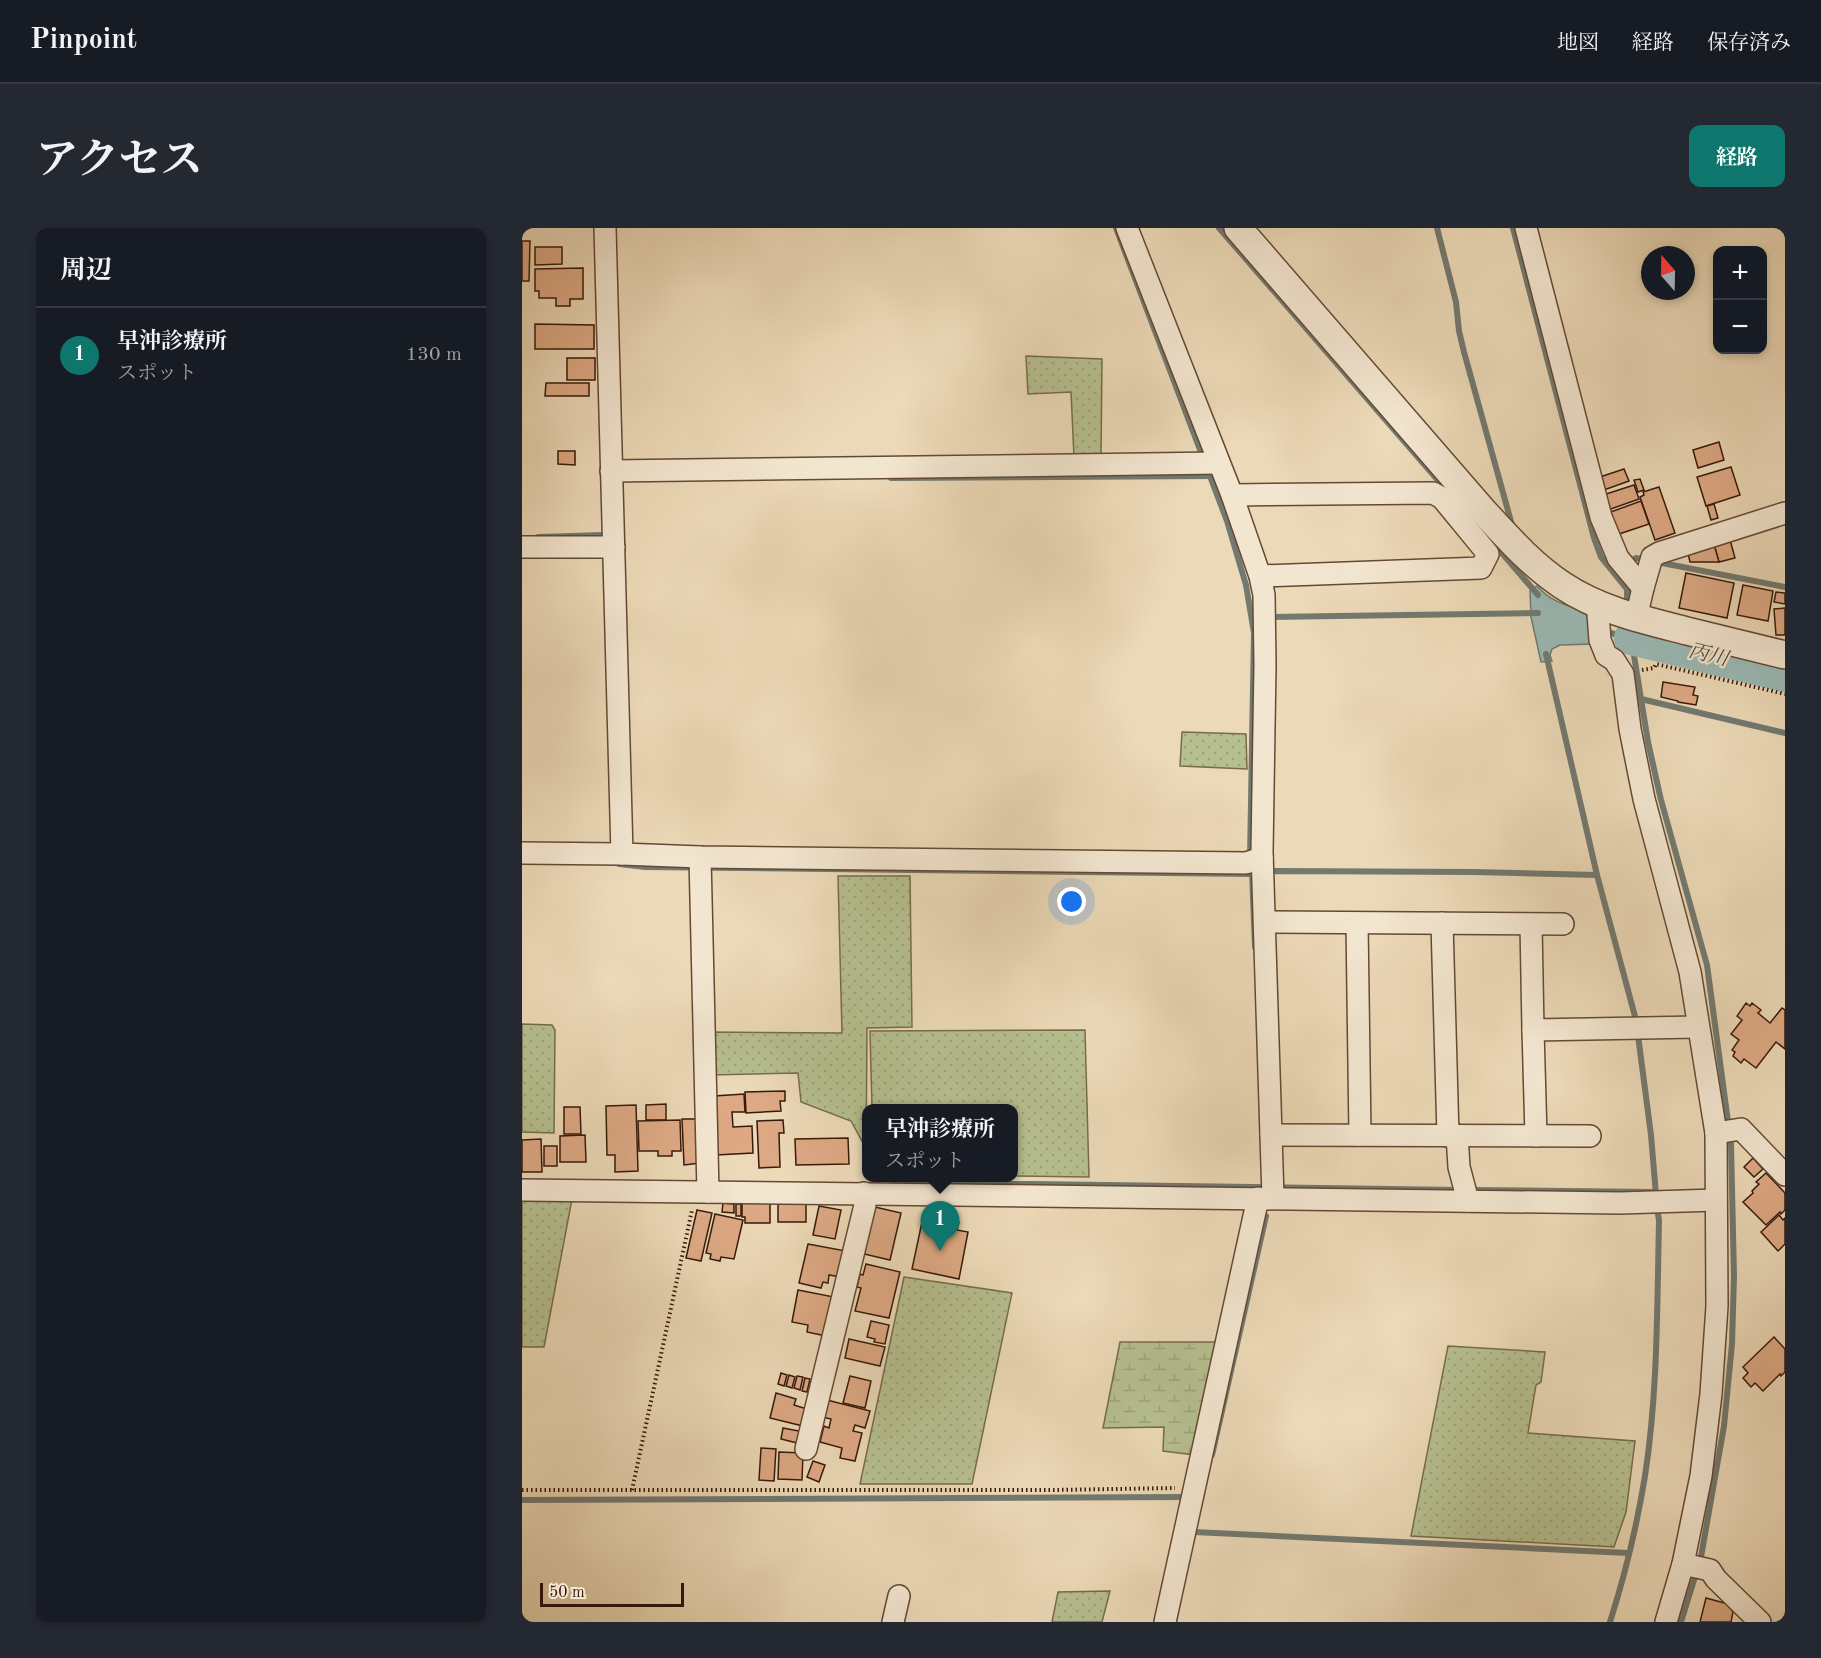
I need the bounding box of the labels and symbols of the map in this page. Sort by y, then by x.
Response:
north arrow [1641,246,1695,300]
water label: 丙川 [1686,640,1732,671]
your location [1057,887,1086,916]
pin: 1 [920,1202,960,1251]
scale bar [540,1580,684,1608]

